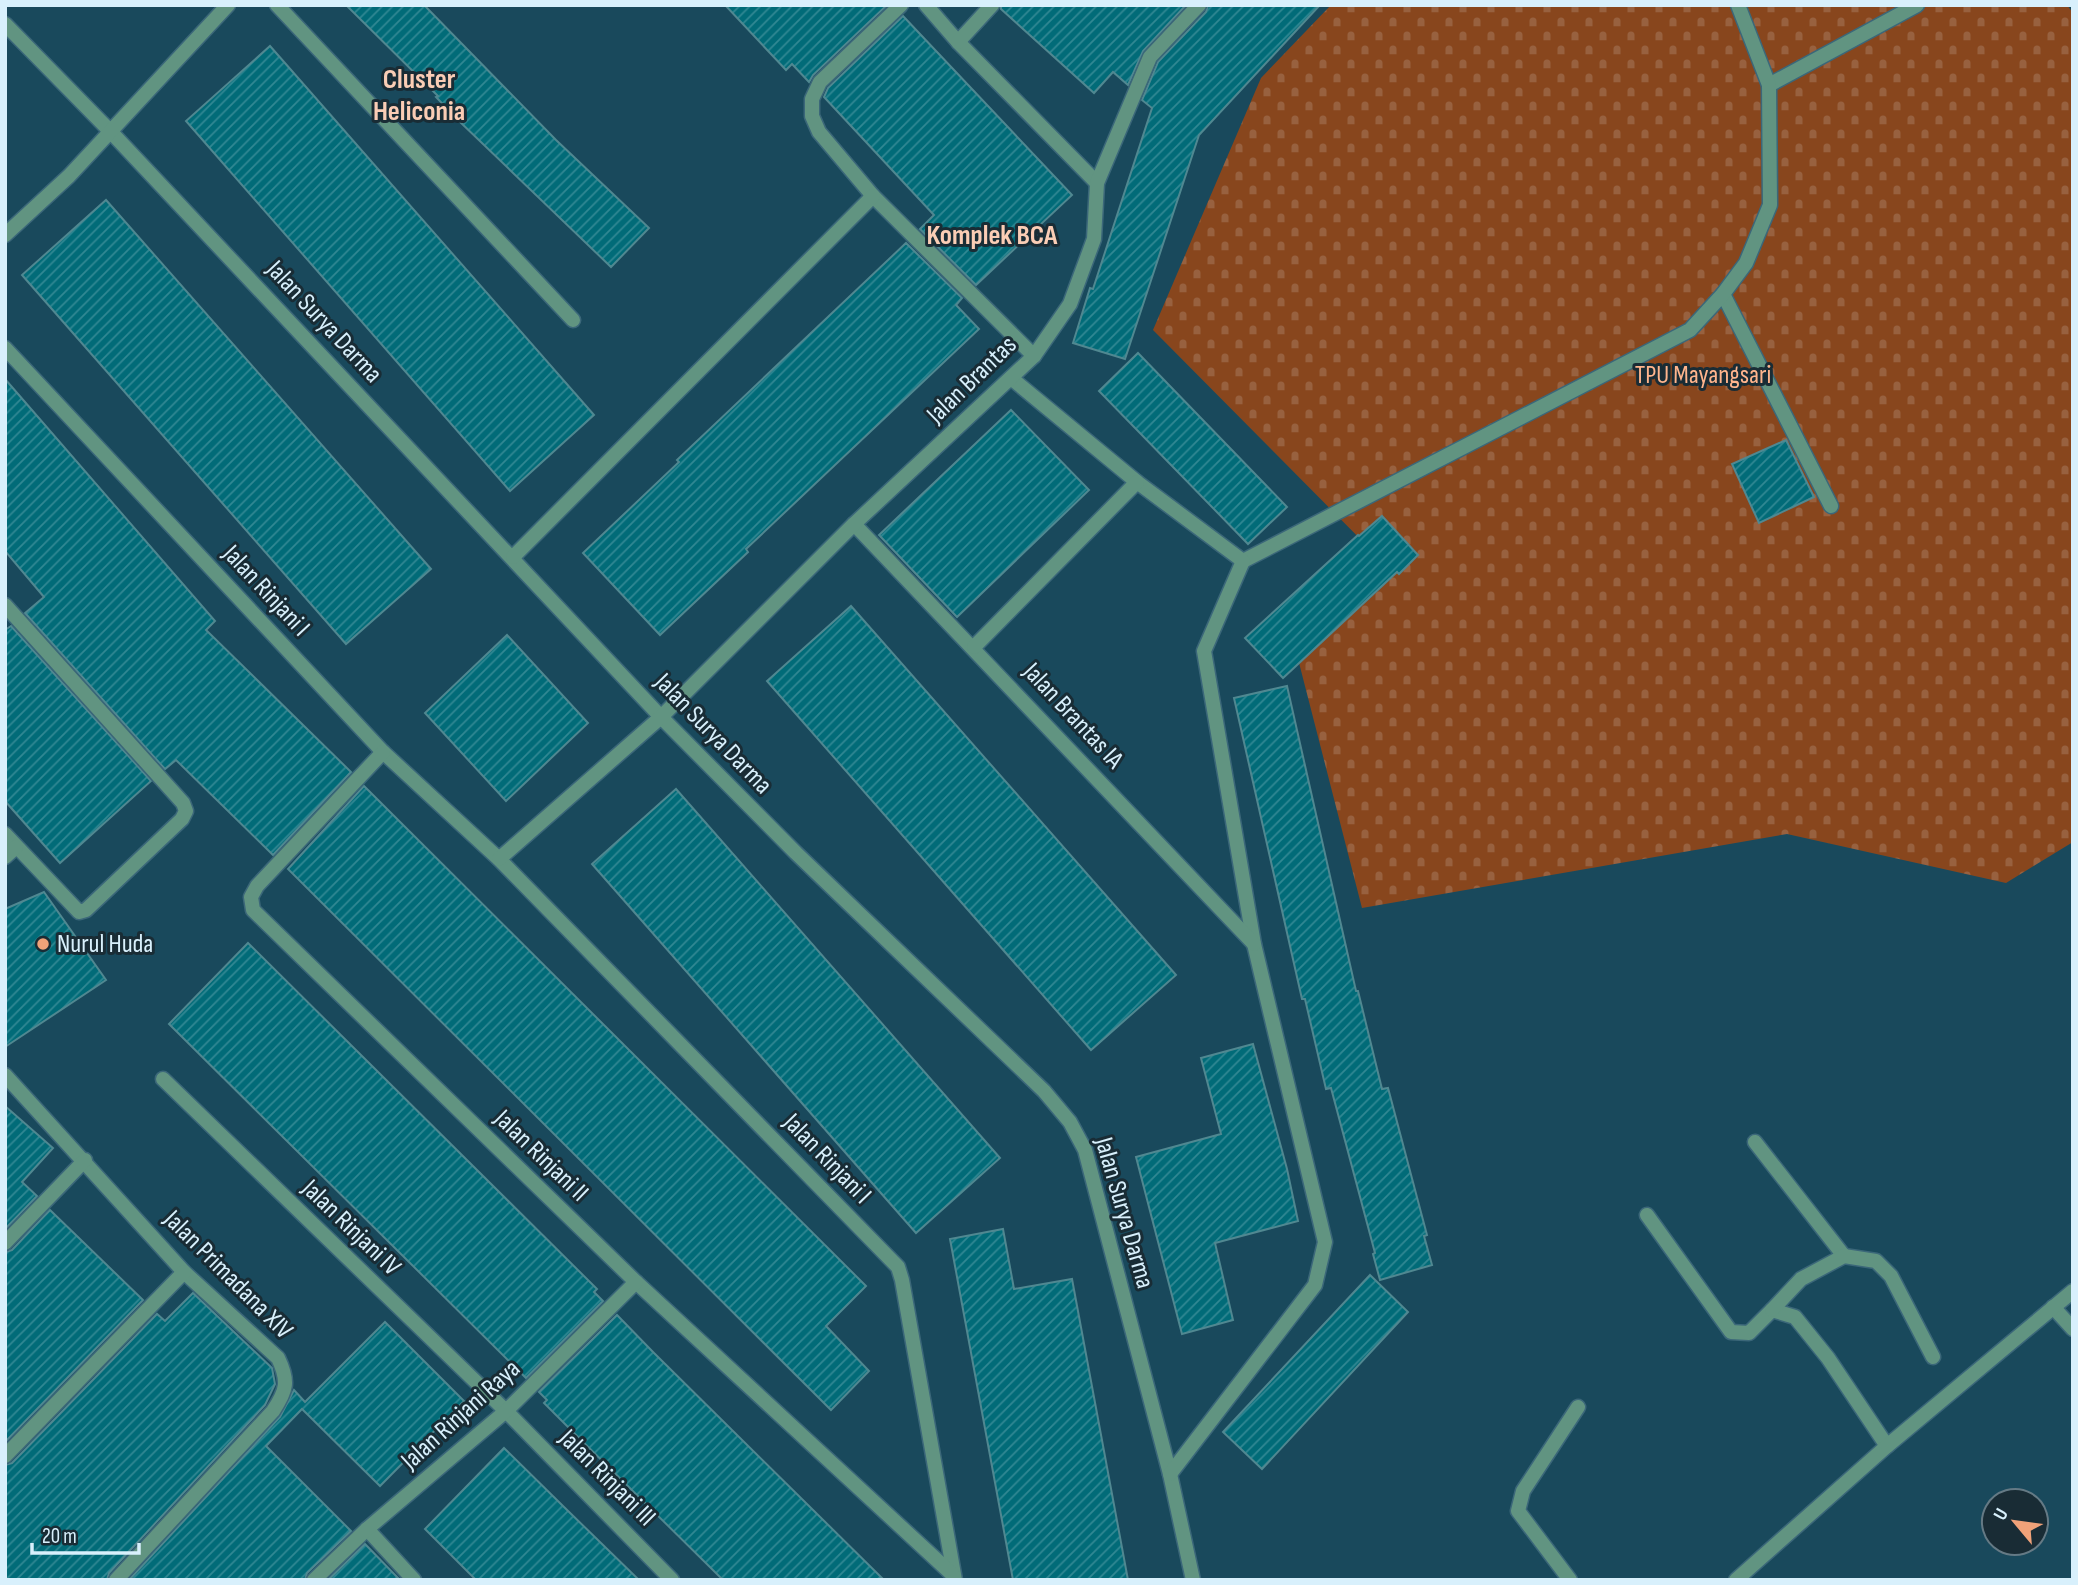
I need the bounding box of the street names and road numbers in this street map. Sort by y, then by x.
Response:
street label: Jalan Surya Darma [259,254,388,390]
street label: Jalan Brantas [920,330,1023,431]
street label: Jalan Rinjani I [215,538,316,643]
street label: Jalan Brantas IA [1016,656,1130,776]
street label: Jalan Surya Darma [647,667,778,801]
street label: Jalan Rinjani II [487,1103,594,1208]
street label: Jalan Rinjani I [776,1107,878,1211]
street label: Jalan Surya Darma [1087,1133,1160,1292]
street label: Jalan Rinjani IV [295,1173,407,1283]
street label: Jalan Primadana XIV [156,1203,299,1346]
street label: Jalan Rinjani Raya [394,1354,527,1477]
street label: Jalan Rinjani III [552,1423,662,1533]

